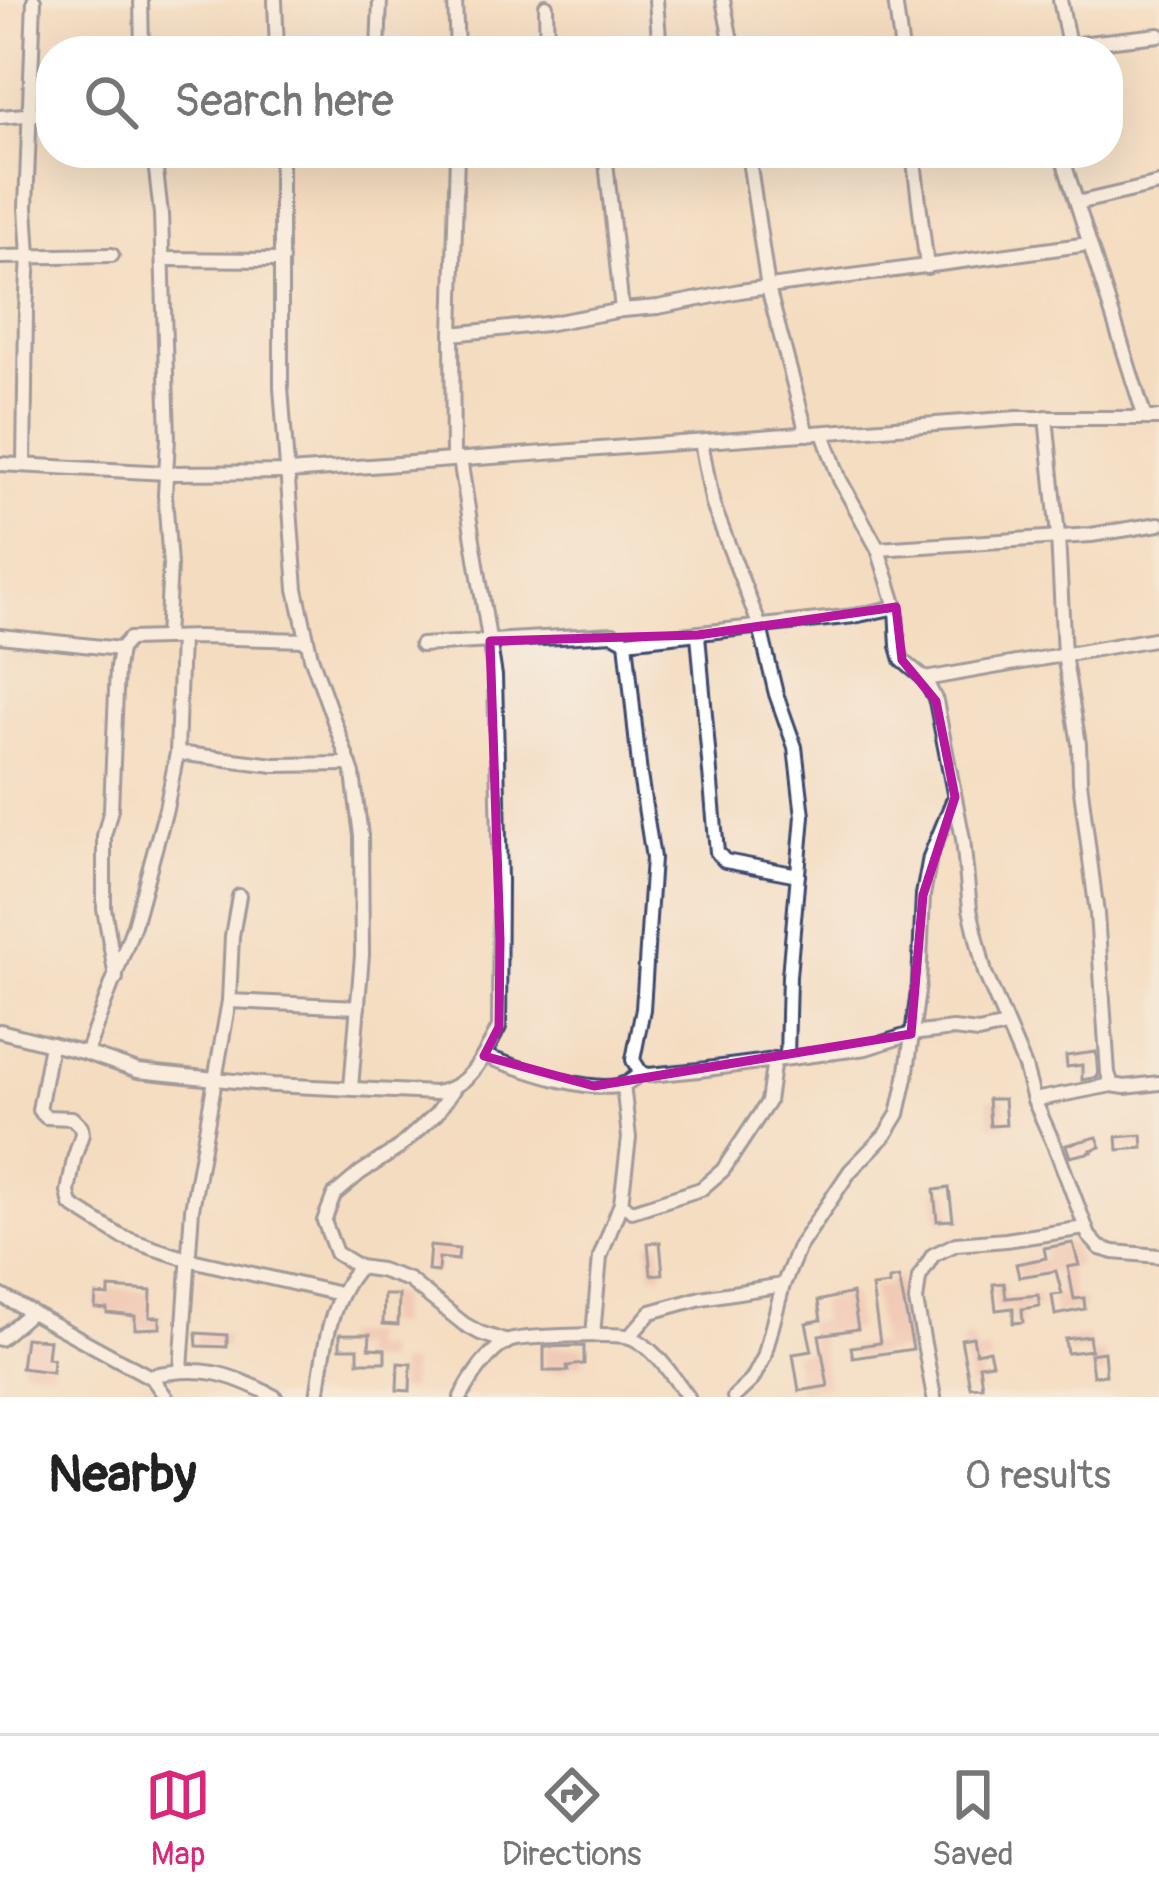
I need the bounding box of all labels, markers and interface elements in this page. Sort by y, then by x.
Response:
search box [36,36,1123,168]
icon: search [78,69,144,135]
text: Search here [174,74,394,130]
text: Nearby [48,1443,196,1507]
text: 0 results [965,1451,1111,1500]
tab: Map [145,1762,211,1875]
tab: Directions [502,1762,642,1875]
tab: Saved [932,1762,1014,1875]

